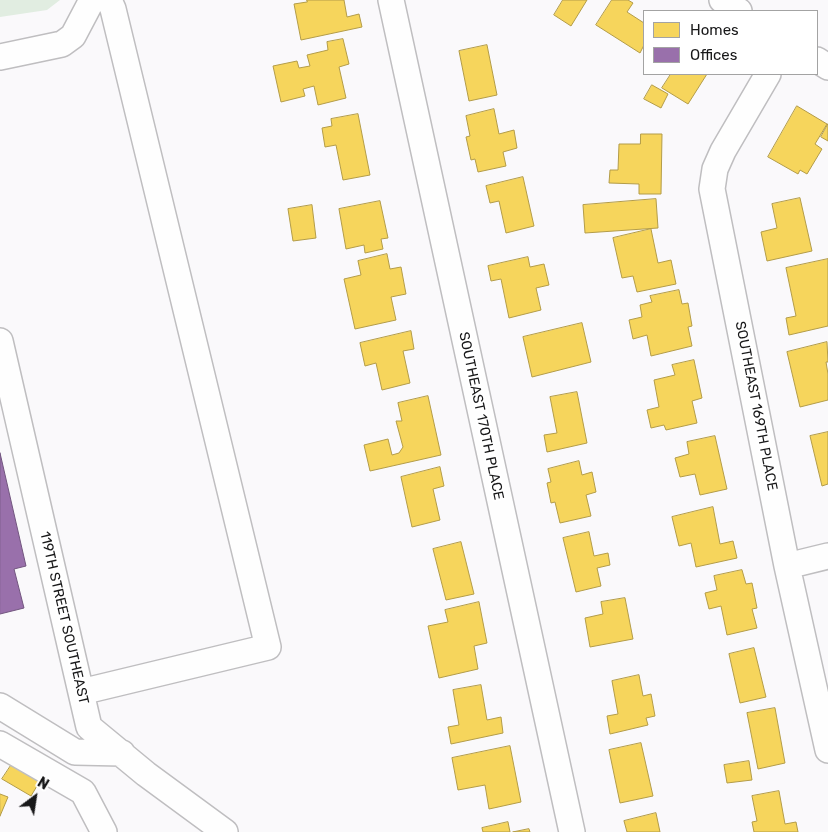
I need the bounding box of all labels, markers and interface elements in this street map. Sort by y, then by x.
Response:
legend [643,10,818,75]
text: Homes [690,21,739,39]
text: Offices [690,46,737,64]
street label: SOUTHEAST 169TH PLACE [731,320,781,492]
street label: SOUTHEAST 170TH PLACE [455,330,507,502]
street label: 119TH STREET SOUTHEAST [36,530,92,706]
north arrow [10,772,60,822]
text: N [34,774,52,794]

